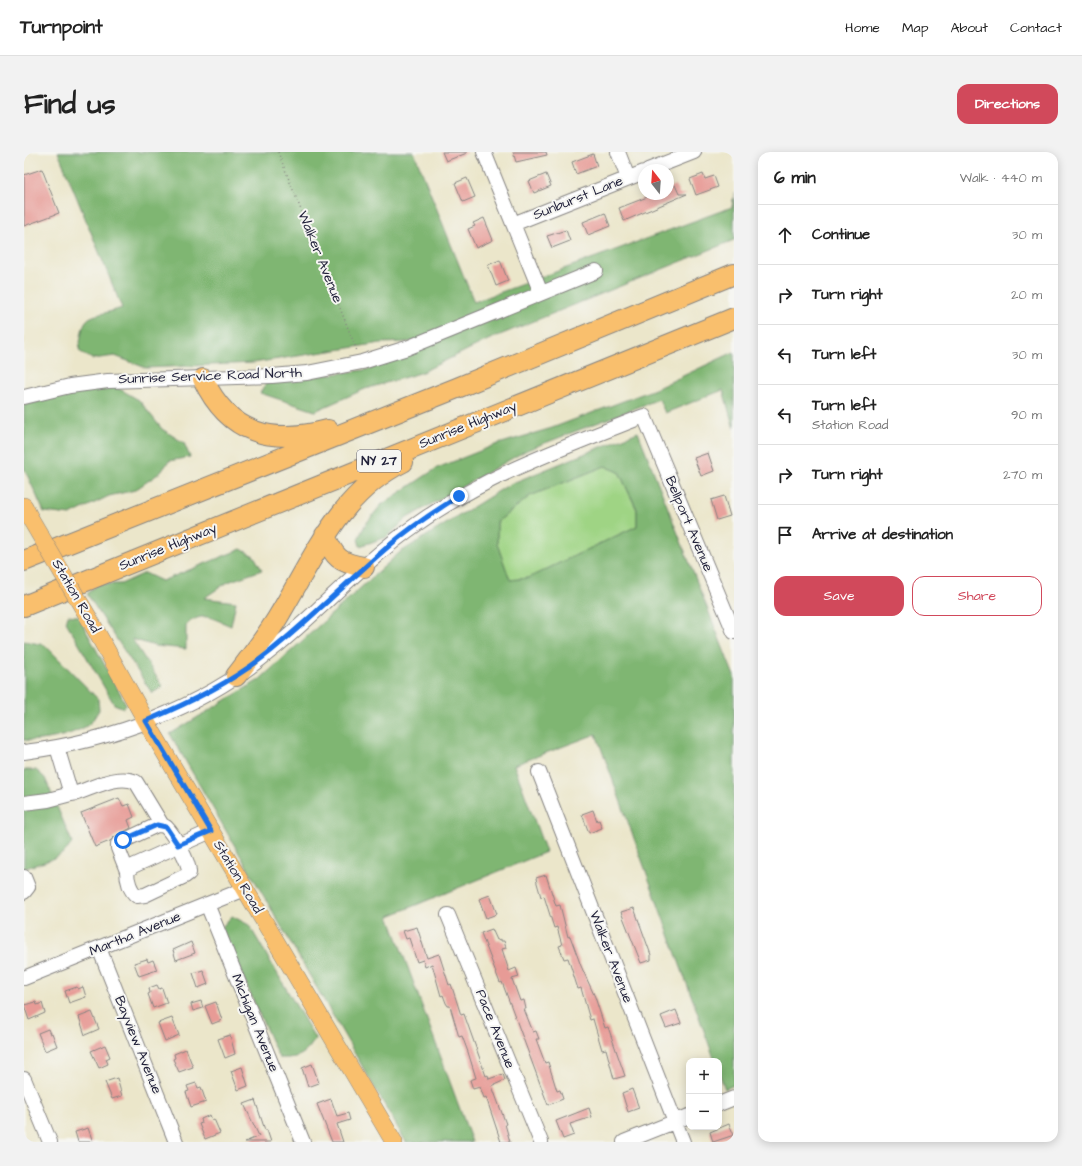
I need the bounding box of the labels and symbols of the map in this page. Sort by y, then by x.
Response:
north arrow [638,164,674,200]
street label: Sunburst Lane [530,171,626,225]
street label: Walker Avenue [292,208,348,306]
street label: Sunrise Service Road North [118,363,302,389]
street label: Sunrise Highway [416,396,520,454]
road number: NY 27 [357,450,401,472]
street label: Bellport Avenue [660,473,718,575]
route end [450,487,468,505]
street label: Sunrise Highway [116,518,220,576]
street label: Station Road [47,555,105,637]
route start [114,831,132,849]
street label: Station Road [208,837,268,917]
street label: Martha Avenue [86,906,184,961]
street label: Walker Avenue [584,908,638,1006]
street label: Michigan Avenue [226,971,284,1075]
street label: Pace Avenue [470,987,520,1072]
street label: Bayview Avenue [109,993,167,1097]

